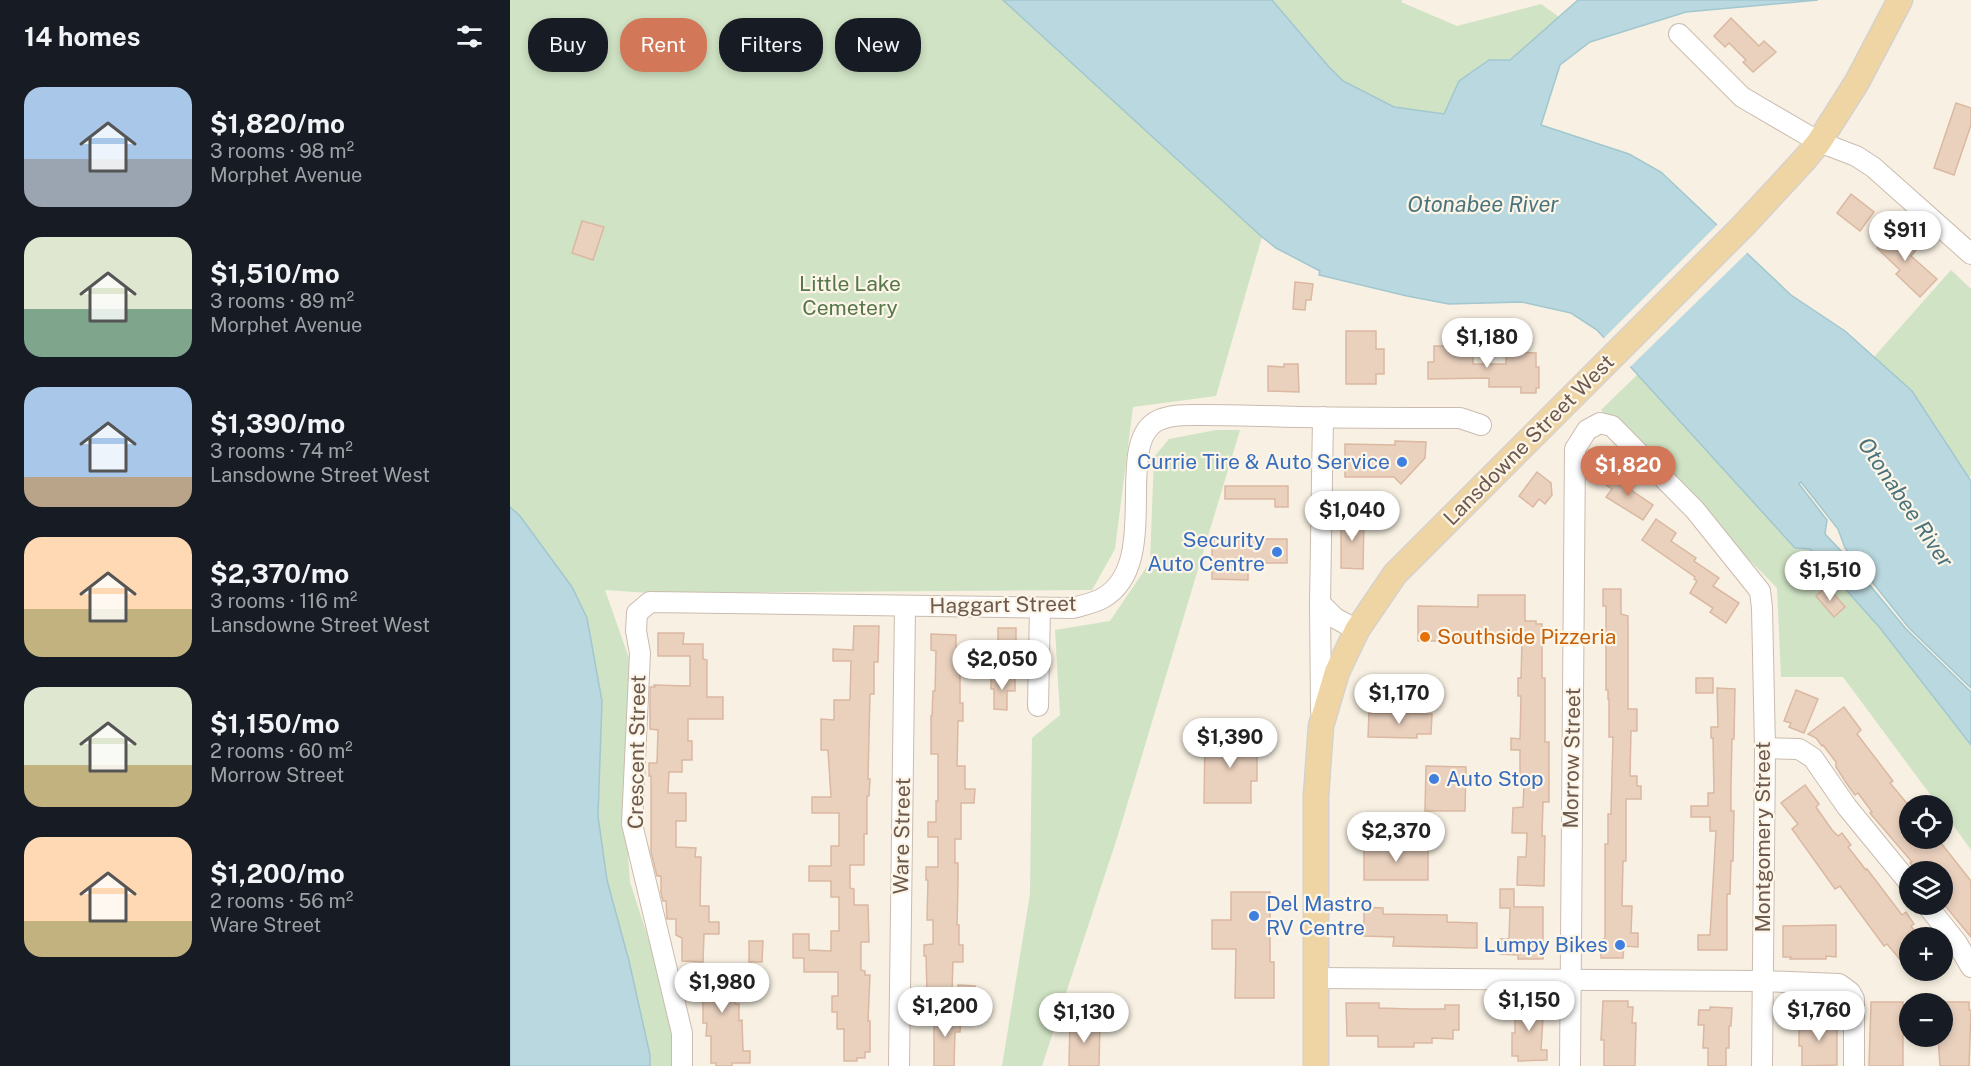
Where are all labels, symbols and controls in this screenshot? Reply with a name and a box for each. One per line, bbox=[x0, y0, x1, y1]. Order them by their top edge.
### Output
chip: Buy bbox=[528, 18, 608, 72]
chip: Rent bbox=[620, 18, 707, 72]
chip: Filters bbox=[719, 18, 823, 72]
chip: New bbox=[835, 18, 921, 72]
icon: filters bbox=[453, 20, 486, 53]
text: 14 homes bbox=[24, 21, 140, 52]
text: $1,820/mo bbox=[210, 108, 345, 139]
icon: home bbox=[72, 111, 144, 183]
text: 3 rooms · 98 m² bbox=[210, 139, 354, 163]
text: Morphet Avenue bbox=[210, 163, 362, 187]
water label: Otonabee River bbox=[1407, 191, 1559, 217]
pin: $911 bbox=[1869, 211, 1941, 262]
text: $911 bbox=[1883, 218, 1927, 242]
text: $1,510/mo bbox=[210, 258, 340, 289]
icon: home bbox=[72, 261, 144, 333]
park label: Little Lake Cemetery bbox=[799, 271, 901, 320]
text: 3 rooms · 89 m² bbox=[210, 289, 354, 313]
text: Morphet Avenue bbox=[210, 313, 362, 337]
pin: $1,180 bbox=[1438, 318, 1536, 369]
text: $1,180 bbox=[1456, 325, 1518, 349]
street label: Lansdowne Street West bbox=[1438, 349, 1619, 530]
text: $1,390/mo bbox=[210, 408, 345, 439]
icon: home bbox=[72, 411, 144, 483]
water label: Otonabee River bbox=[1853, 432, 1959, 573]
text: 3 rooms · 74 m² bbox=[210, 439, 353, 463]
pin: $1,820 bbox=[1579, 446, 1677, 497]
place label: Currie Tire & Auto Service bbox=[1137, 449, 1390, 474]
text: $1,820 bbox=[1595, 453, 1661, 477]
marker: Currie Tire & Auto Service bbox=[1395, 455, 1409, 469]
text: Lansdowne Street West bbox=[210, 463, 430, 487]
pin: $1,040 bbox=[1303, 491, 1401, 542]
text: $1,040 bbox=[1319, 498, 1385, 522]
place label: Security Auto Centre bbox=[1147, 527, 1265, 576]
marker: Security Auto Centre bbox=[1270, 545, 1284, 559]
pin: $1,510 bbox=[1781, 551, 1879, 602]
text: $2,370/mo bbox=[210, 558, 349, 589]
text: $1,510 bbox=[1799, 558, 1861, 582]
icon: home bbox=[72, 561, 144, 633]
text: 3 rooms · 116 m² bbox=[210, 589, 357, 613]
street label: Haggart Street bbox=[929, 591, 1077, 618]
text: Lansdowne Street West bbox=[210, 613, 430, 637]
place label: Southside Pizzeria bbox=[1437, 624, 1616, 649]
marker: Southside Pizzeria bbox=[1418, 630, 1432, 644]
pin: $2,050 bbox=[953, 640, 1051, 691]
text: $2,050 bbox=[966, 647, 1038, 671]
pin: $1,170 bbox=[1350, 674, 1448, 725]
street label: Crescent Street bbox=[623, 675, 650, 829]
text: $1,170 bbox=[1368, 681, 1430, 705]
street label: Morrow Street bbox=[1558, 687, 1585, 829]
text: $1,150/mo bbox=[210, 708, 340, 739]
icon: home bbox=[72, 711, 144, 783]
pin: $1,390 bbox=[1181, 718, 1279, 769]
text: $1,390 bbox=[1197, 725, 1263, 749]
text: 2 rooms · 60 m² bbox=[210, 739, 353, 763]
street label: Montgomery Street bbox=[1750, 741, 1775, 933]
text: Morrow Street bbox=[210, 763, 344, 787]
place label: Auto Stop bbox=[1446, 766, 1544, 791]
marker: Auto Stop bbox=[1427, 772, 1441, 786]
street label: Ware Street bbox=[888, 777, 915, 895]
map controls bbox=[1899, 795, 1953, 1047]
button: locate bbox=[1899, 795, 1953, 849]
pin: $2,370 bbox=[1347, 812, 1445, 863]
text: $2,370 bbox=[1361, 819, 1431, 843]
text: $1,200/mo bbox=[210, 858, 345, 889]
icon: home bbox=[72, 861, 144, 933]
button: layers bbox=[1899, 861, 1953, 915]
text: 2 rooms · 56 m² bbox=[210, 889, 353, 913]
place label: Del Mastro RV Centre bbox=[1266, 891, 1372, 940]
marker: Del Mastro RV Centre bbox=[1247, 909, 1261, 923]
text: Ware Street bbox=[210, 913, 321, 937]
button: + bbox=[1899, 927, 1953, 981]
place label: Lumpy Bikes bbox=[1484, 932, 1608, 957]
marker: Lumpy Bikes bbox=[1613, 938, 1627, 952]
pin: $1,980 bbox=[673, 963, 771, 1014]
text: $1,980 bbox=[688, 970, 756, 994]
pin: $1,150 bbox=[1480, 981, 1578, 1032]
pin: $1,200 bbox=[896, 987, 994, 1038]
text: $1,150 bbox=[1498, 988, 1560, 1012]
pin: $1,760 bbox=[1770, 991, 1868, 1042]
pin: $1,130 bbox=[1035, 993, 1133, 1044]
button: − bbox=[1899, 993, 1953, 1047]
text: $1,200 bbox=[912, 994, 978, 1018]
text: $1,760 bbox=[1787, 998, 1851, 1022]
text: $1,130 bbox=[1053, 1000, 1115, 1024]

